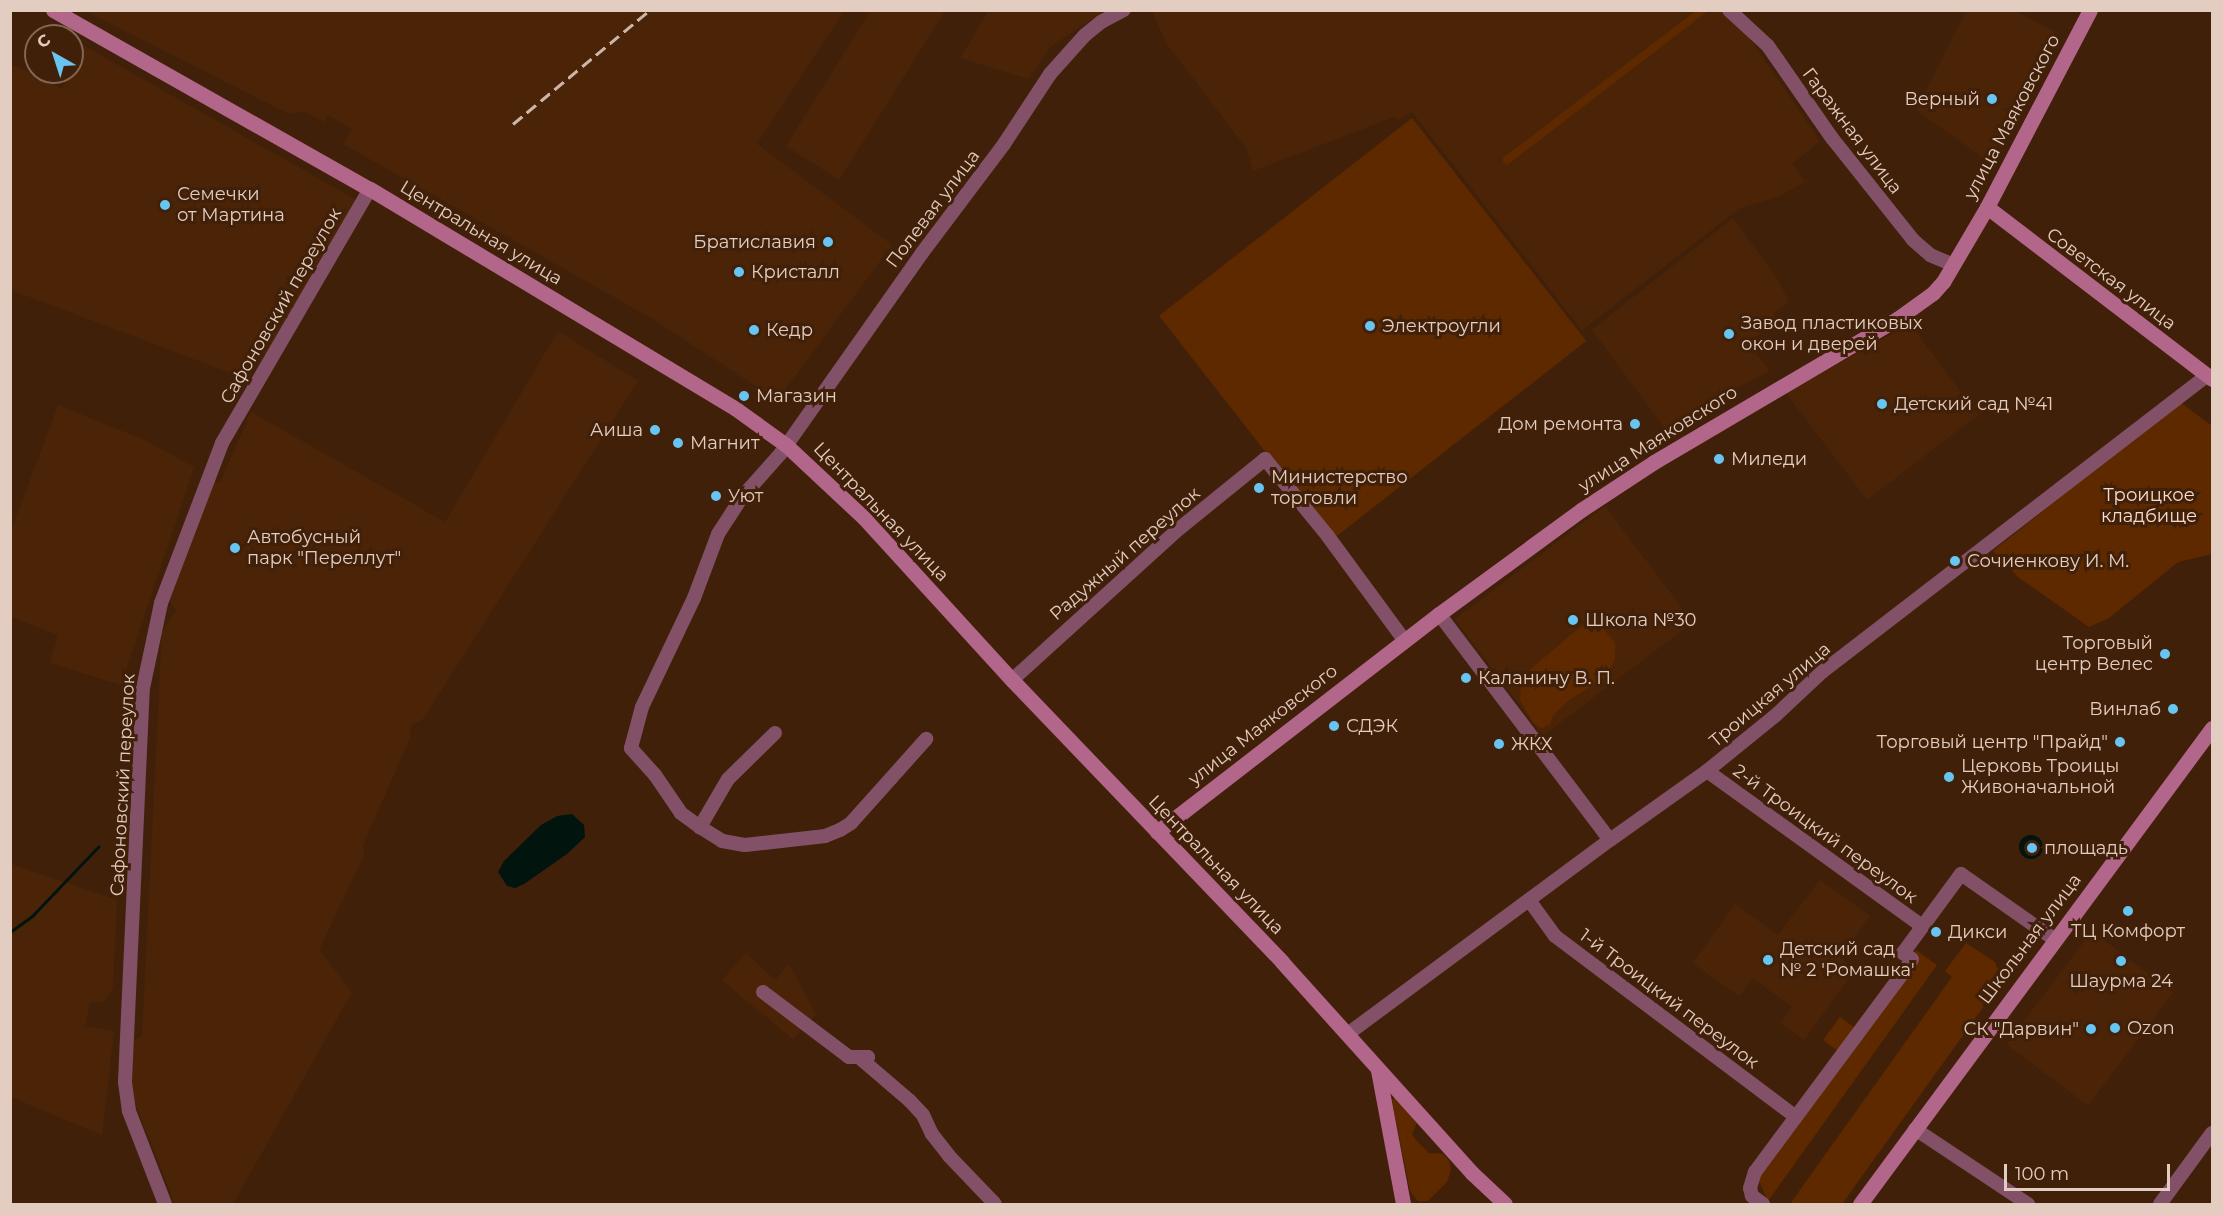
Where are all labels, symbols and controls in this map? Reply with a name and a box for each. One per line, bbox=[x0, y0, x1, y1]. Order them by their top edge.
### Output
north arrow bbox=[24, 24, 84, 84]
text: С bbox=[33, 30, 54, 52]
street label: улица Маяковского bbox=[1959, 31, 2065, 203]
street label: Гаражная улица bbox=[1798, 64, 1906, 198]
place label: Верный bbox=[1904, 88, 1980, 110]
marker: Верный bbox=[1985, 92, 1999, 106]
street label: Полевая улица bbox=[882, 146, 984, 272]
street label: Центральная улица bbox=[396, 176, 566, 290]
place label: Семечки от Мартина bbox=[177, 184, 285, 226]
marker: Семечки от Мартина bbox=[158, 198, 172, 212]
street label: Сафоновский переулок bbox=[216, 204, 346, 408]
street label: Советская улица bbox=[2042, 223, 2180, 335]
place label: Братиславия bbox=[693, 231, 816, 253]
marker: Братиславия bbox=[821, 235, 835, 249]
place label: Кристалл bbox=[751, 261, 840, 283]
marker: Кристалл bbox=[732, 265, 746, 279]
place label: Завод пластиковых окон и дверей bbox=[1741, 313, 1922, 356]
place label: Электроугли bbox=[1382, 315, 1501, 337]
place label: Кедр bbox=[766, 319, 813, 341]
marker: Электроугли bbox=[1363, 319, 1377, 333]
marker: Кедр bbox=[747, 323, 761, 337]
marker: Завод пластиковых окон и дверей bbox=[1722, 327, 1736, 341]
street label: улица Маяковского bbox=[1574, 381, 1742, 497]
place label: Магазин bbox=[756, 385, 837, 407]
marker: Магазин bbox=[737, 389, 751, 403]
place label: Детский сад №41 bbox=[1894, 393, 2053, 415]
marker: Детский сад №41 bbox=[1875, 397, 1889, 411]
place label: Дом ремонта bbox=[1498, 413, 1623, 435]
marker: Дом ремонта bbox=[1628, 417, 1642, 431]
place label: Аиша bbox=[590, 419, 643, 441]
marker: Аиша bbox=[648, 423, 662, 437]
place label: Магнит bbox=[690, 432, 759, 454]
marker: Магнит bbox=[671, 436, 685, 450]
street label: Центральная улица bbox=[809, 438, 953, 586]
place label: Миледи bbox=[1731, 448, 1807, 470]
marker: Миледи bbox=[1712, 452, 1726, 466]
place label: Министерство торговли bbox=[1271, 467, 1408, 510]
marker: Министерство торговли bbox=[1252, 481, 1266, 495]
street label: Радужный переулок bbox=[1045, 483, 1205, 625]
place label: Уют bbox=[728, 485, 763, 507]
park label: Троицкое кладбище bbox=[2101, 485, 2197, 528]
marker: Уют bbox=[709, 489, 723, 503]
place label: Автобусный парк "Переллут" bbox=[247, 527, 401, 570]
marker: Автобусный парк "Переллут" bbox=[228, 541, 242, 555]
place label: Сочиенкову И. М. bbox=[1967, 550, 2129, 572]
marker: Сочиенкову И. М. bbox=[1948, 554, 1962, 568]
place label: Школа №30 bbox=[1585, 609, 1697, 631]
marker: Школа №30 bbox=[1566, 613, 1580, 627]
place label: Торговый центр Велес bbox=[2035, 633, 2153, 676]
street label: Троицкая улица bbox=[1705, 638, 1835, 752]
marker: Торговый центр Велес bbox=[2158, 647, 2172, 661]
street label: улица Маяковского bbox=[1184, 660, 1342, 790]
place label: Каланину В. П. bbox=[1478, 667, 1615, 689]
marker: Каланину В. П. bbox=[1459, 671, 1473, 685]
street label: Сафоновский переулок bbox=[106, 673, 140, 897]
place label: Винлаб bbox=[2089, 698, 2161, 720]
marker: Винлаб bbox=[2166, 702, 2180, 716]
place label: СДЭК bbox=[1346, 715, 1398, 737]
marker: СДЭК bbox=[1327, 719, 1341, 733]
place label: Торговый центр "Прайд" bbox=[1877, 731, 2108, 753]
place label: ЖКХ bbox=[1511, 733, 1553, 755]
marker: Торговый центр "Прайд" bbox=[2113, 735, 2127, 749]
marker: ЖКХ bbox=[1492, 737, 1506, 751]
place label: Церковь Троицы Живоначальной bbox=[1961, 756, 2119, 798]
street label: 2-й Троицкий переулок bbox=[1729, 760, 1921, 908]
marker: Церковь Троицы Живоначальной bbox=[1942, 770, 1956, 784]
street label: Центральная улица bbox=[1144, 791, 1288, 939]
place label: площадь bbox=[2044, 837, 2128, 859]
marker: площадь bbox=[2025, 841, 2039, 855]
street label: Школьная улица bbox=[1974, 870, 2086, 1008]
marker: ТЦ Комфорт bbox=[2121, 904, 2135, 918]
place label: ТЦ Комфорт bbox=[2071, 920, 2185, 942]
place label: Дикси bbox=[1948, 921, 2007, 943]
street label: 1-й Троицкий переулок bbox=[1575, 925, 1763, 1073]
marker: Дикси bbox=[1929, 925, 1943, 939]
place label: Детский сад № 2 'Ромашка' bbox=[1780, 939, 1915, 982]
marker: Детский сад № 2 'Ромашка' bbox=[1761, 953, 1775, 967]
marker: Шаурма 24 bbox=[2114, 954, 2128, 968]
place label: Шаурма 24 bbox=[2069, 970, 2173, 992]
place label: Ozon bbox=[2127, 1017, 2175, 1039]
place label: СК "Дарвин" bbox=[1963, 1018, 2079, 1040]
marker: Ozon bbox=[2108, 1021, 2122, 1035]
marker: СК "Дарвин" bbox=[2084, 1022, 2098, 1036]
scale bar bbox=[2007, 1152, 2174, 1190]
text: 100 m bbox=[2015, 1163, 2069, 1185]

